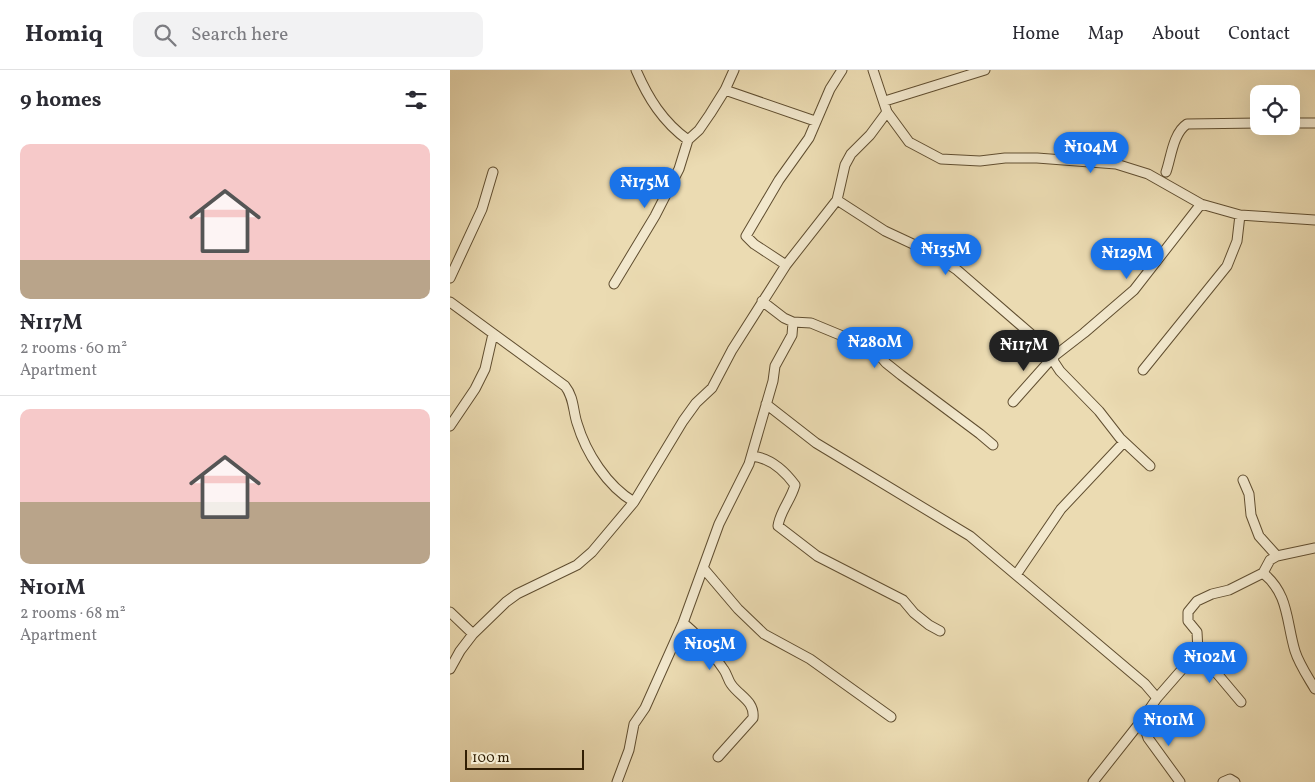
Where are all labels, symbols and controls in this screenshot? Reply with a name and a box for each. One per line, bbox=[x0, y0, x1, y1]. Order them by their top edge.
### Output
search box bbox=[133, 12, 483, 57]
text: Homiq bbox=[25, 18, 103, 52]
icon: search bbox=[151, 21, 179, 49]
text: Search here bbox=[191, 22, 288, 48]
text: Home bbox=[1012, 22, 1060, 47]
text: Map bbox=[1088, 22, 1124, 47]
text: About bbox=[1152, 22, 1200, 47]
text: Contact bbox=[1228, 22, 1290, 47]
map controls bbox=[1250, 85, 1300, 135]
button: locate bbox=[1250, 85, 1300, 135]
text: 9 homes bbox=[20, 86, 101, 115]
icon: filters bbox=[402, 86, 430, 114]
pin: ₦104M bbox=[1056, 132, 1126, 174]
text: ₦104M bbox=[1065, 137, 1117, 159]
pin: ₦175M bbox=[610, 166, 680, 209]
text: ₦175M bbox=[621, 172, 669, 194]
icon: home bbox=[180, 176, 270, 266]
pin: ₦135M bbox=[911, 234, 981, 276]
pin: ₦129M bbox=[1092, 238, 1162, 280]
text: ₦135M bbox=[921, 239, 971, 261]
text: ₦129M bbox=[1102, 243, 1152, 265]
text: ₦117M bbox=[20, 309, 82, 338]
pin: ₦280M bbox=[840, 326, 910, 369]
pin: ₦117M bbox=[989, 330, 1059, 372]
text: ₦280M bbox=[848, 332, 902, 354]
text: ₦117M bbox=[1000, 335, 1048, 357]
text: 2 rooms · 60 m² bbox=[20, 338, 127, 360]
text: Apartment bbox=[20, 360, 97, 382]
icon: home bbox=[180, 442, 270, 532]
text: ₦101M bbox=[20, 574, 85, 603]
text: 2 rooms · 68 m² bbox=[20, 603, 126, 625]
text: Apartment bbox=[20, 625, 97, 647]
pin: ₦105M bbox=[675, 628, 745, 671]
text: ₦105M bbox=[685, 634, 735, 656]
pin: ₦102M bbox=[1175, 642, 1245, 684]
text: ₦102M bbox=[1184, 647, 1236, 669]
pin: ₦101M bbox=[1134, 704, 1204, 747]
text: ₦101M bbox=[1144, 710, 1194, 732]
scale bar bbox=[465, 747, 584, 770]
text: 100 m bbox=[472, 749, 510, 768]

